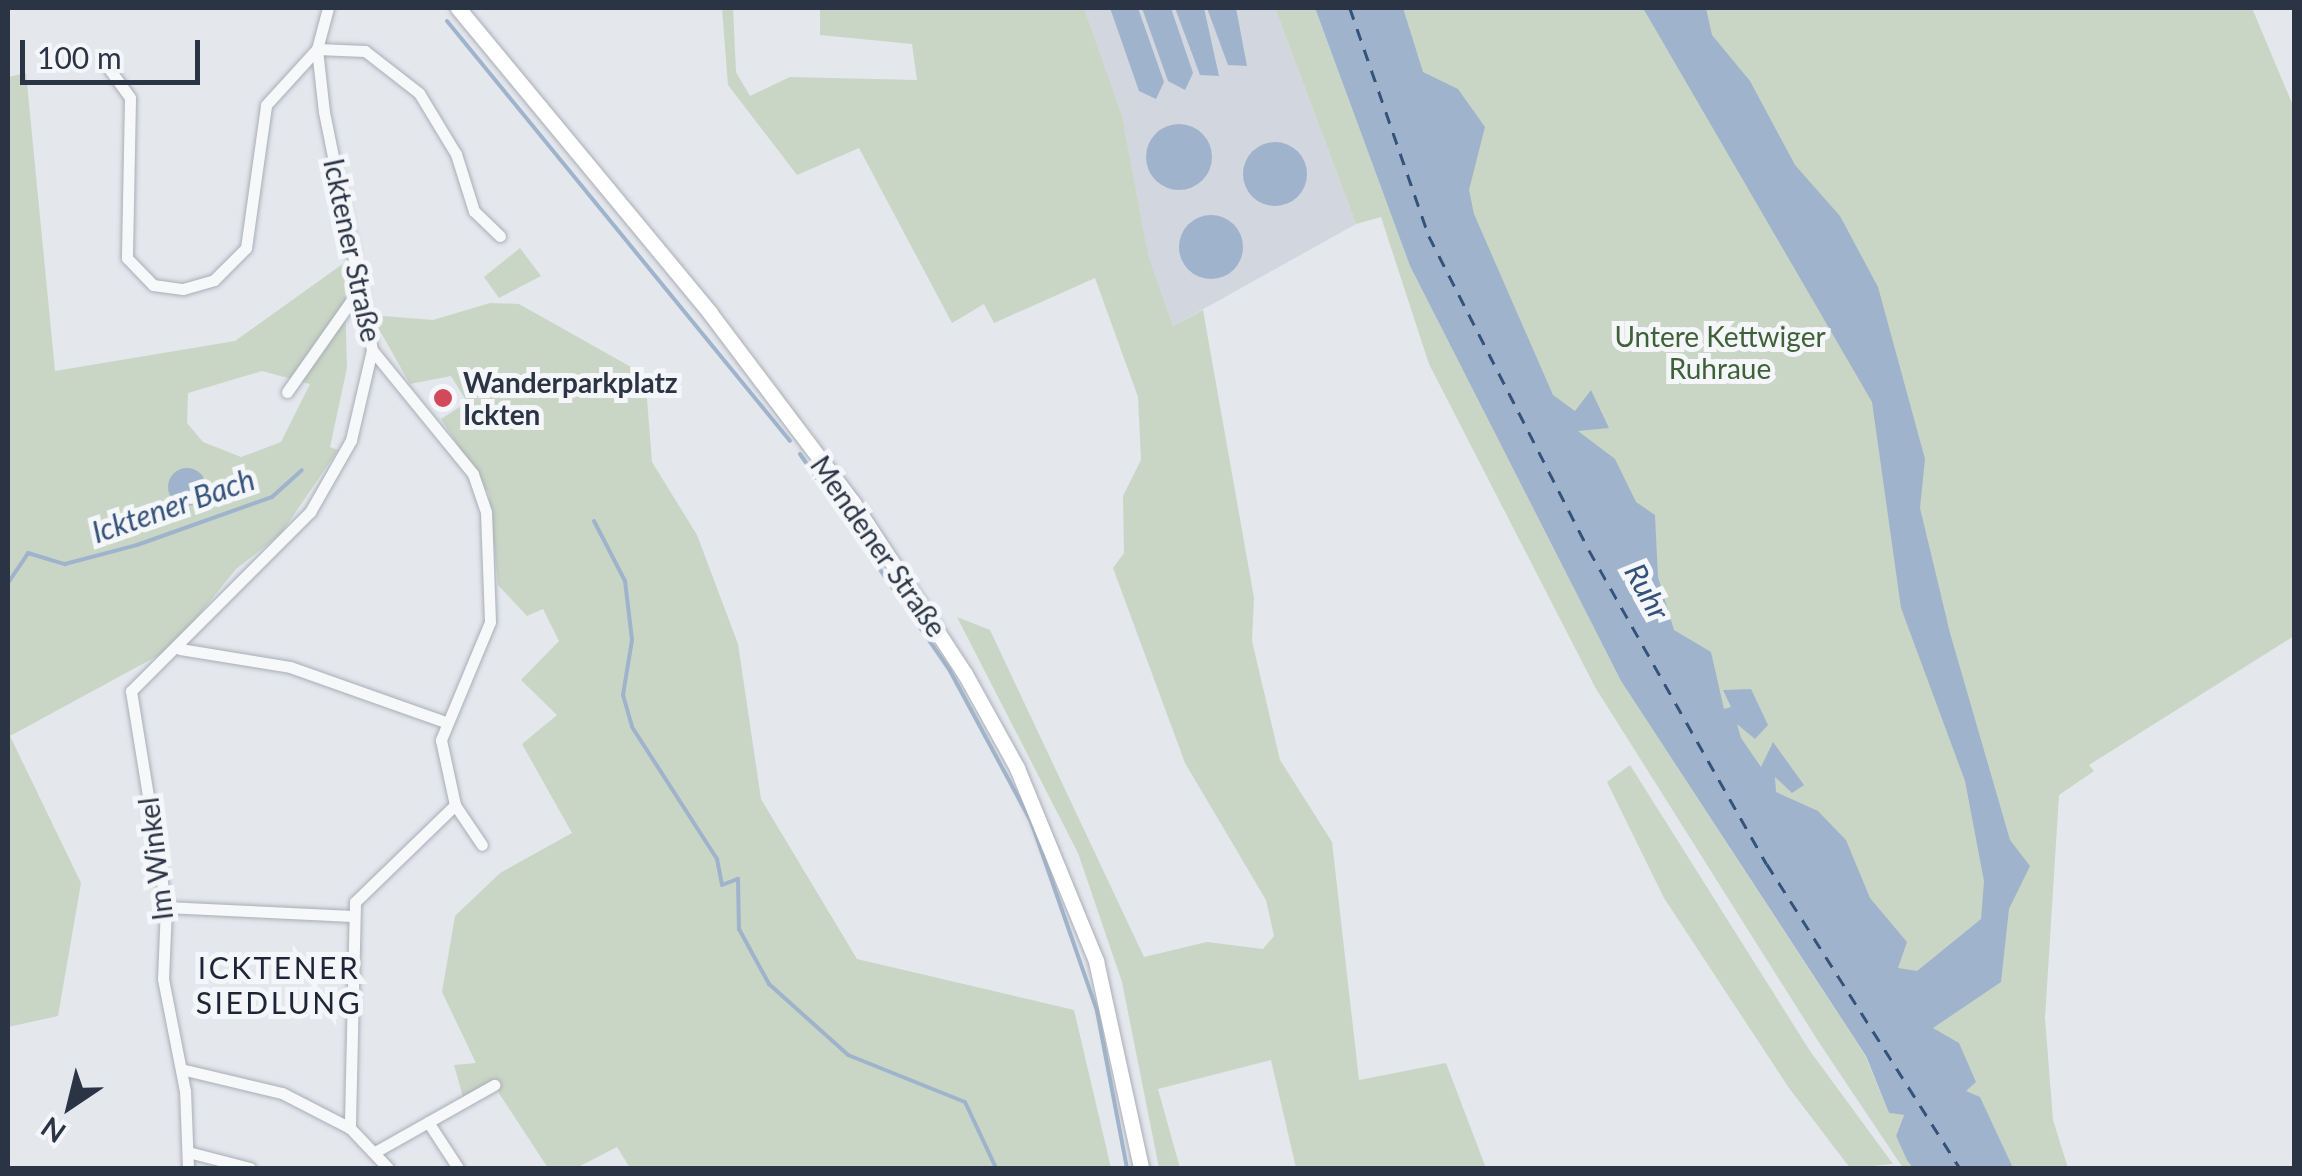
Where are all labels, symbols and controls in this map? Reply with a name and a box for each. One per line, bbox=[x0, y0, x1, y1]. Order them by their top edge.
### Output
scale bar bbox=[25, 20, 205, 82]
text: 100 m bbox=[37, 39, 122, 75]
street label: Icktener Straße bbox=[317, 155, 389, 345]
park label: Untere Kettwiger Ruhraue bbox=[1614, 319, 1826, 385]
place label: Wanderparkplatz Ickten bbox=[463, 365, 678, 431]
marker: Wanderparkplatz Ickten bbox=[432, 387, 454, 409]
street label: Mendener Straße bbox=[804, 449, 954, 643]
water label: Icktener Bach bbox=[87, 460, 259, 550]
water label: Ruhr bbox=[1618, 556, 1678, 626]
street label: Im Winkel bbox=[131, 795, 179, 923]
district label: ICKTENER SIEDLUNG bbox=[196, 949, 362, 1020]
north arrow bbox=[20, 1056, 120, 1156]
text: N bbox=[34, 1110, 71, 1151]

